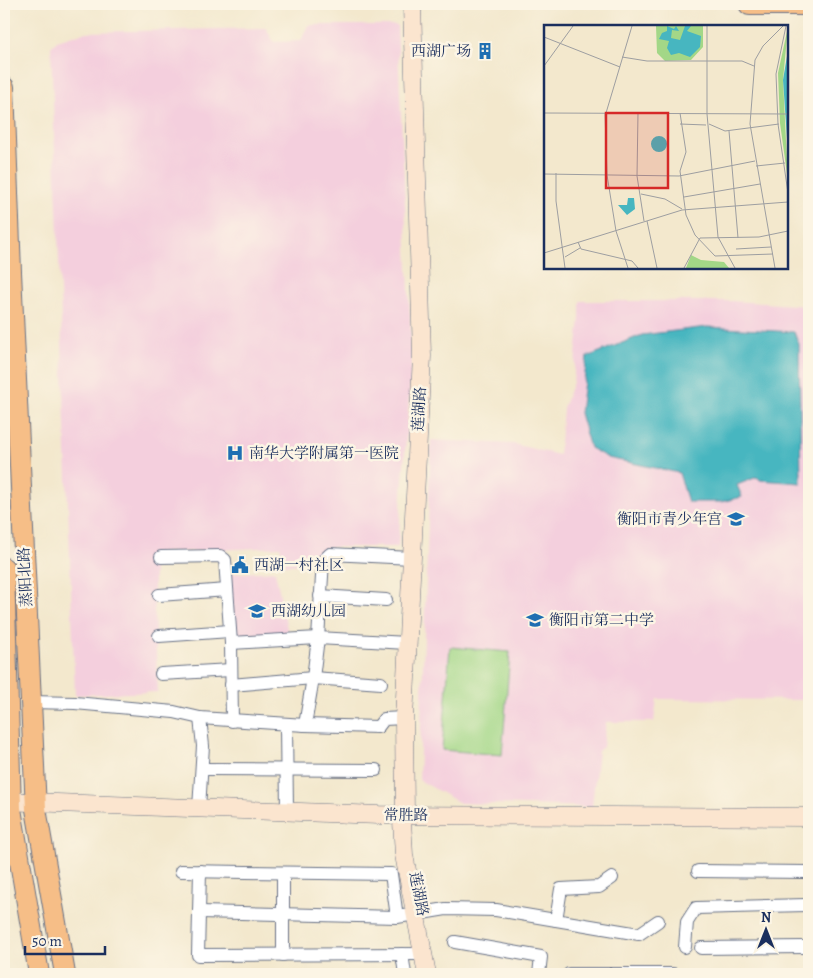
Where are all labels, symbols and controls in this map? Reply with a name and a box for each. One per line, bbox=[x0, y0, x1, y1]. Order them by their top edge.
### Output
inset map bbox=[544, 25, 788, 269]
place label: 西湖广场 bbox=[411, 41, 471, 61]
building icon: 西湖广场 bbox=[475, 41, 495, 61]
street label: 莲湖路 bbox=[408, 386, 430, 432]
hospital icon: 南华大学附属第一医院 bbox=[225, 443, 245, 463]
place label: 南华大学附属第一医院 bbox=[249, 443, 399, 463]
place label: 衡阳市青少年宫 bbox=[617, 509, 722, 529]
school or university icon: 衡阳市青少年宫 bbox=[726, 509, 746, 529]
street label: 蒸阳北路 bbox=[13, 547, 37, 607]
public building icon: 西湖一村社区 bbox=[230, 555, 250, 575]
place label: 西湖一村社区 bbox=[254, 555, 344, 575]
school or university icon: 西湖幼儿园 bbox=[247, 601, 267, 621]
place label: 西湖幼儿园 bbox=[271, 601, 346, 621]
school or university icon: 衡阳市第二中学 bbox=[525, 610, 545, 630]
place label: 衡阳市第二中学 bbox=[549, 610, 654, 630]
street label: 常胜路 bbox=[383, 805, 429, 825]
street label: 莲湖路 bbox=[405, 870, 433, 918]
north arrow bbox=[740, 906, 790, 956]
text: N bbox=[761, 908, 771, 927]
scale bar bbox=[25, 923, 105, 955]
text: 50 m bbox=[32, 931, 62, 951]

